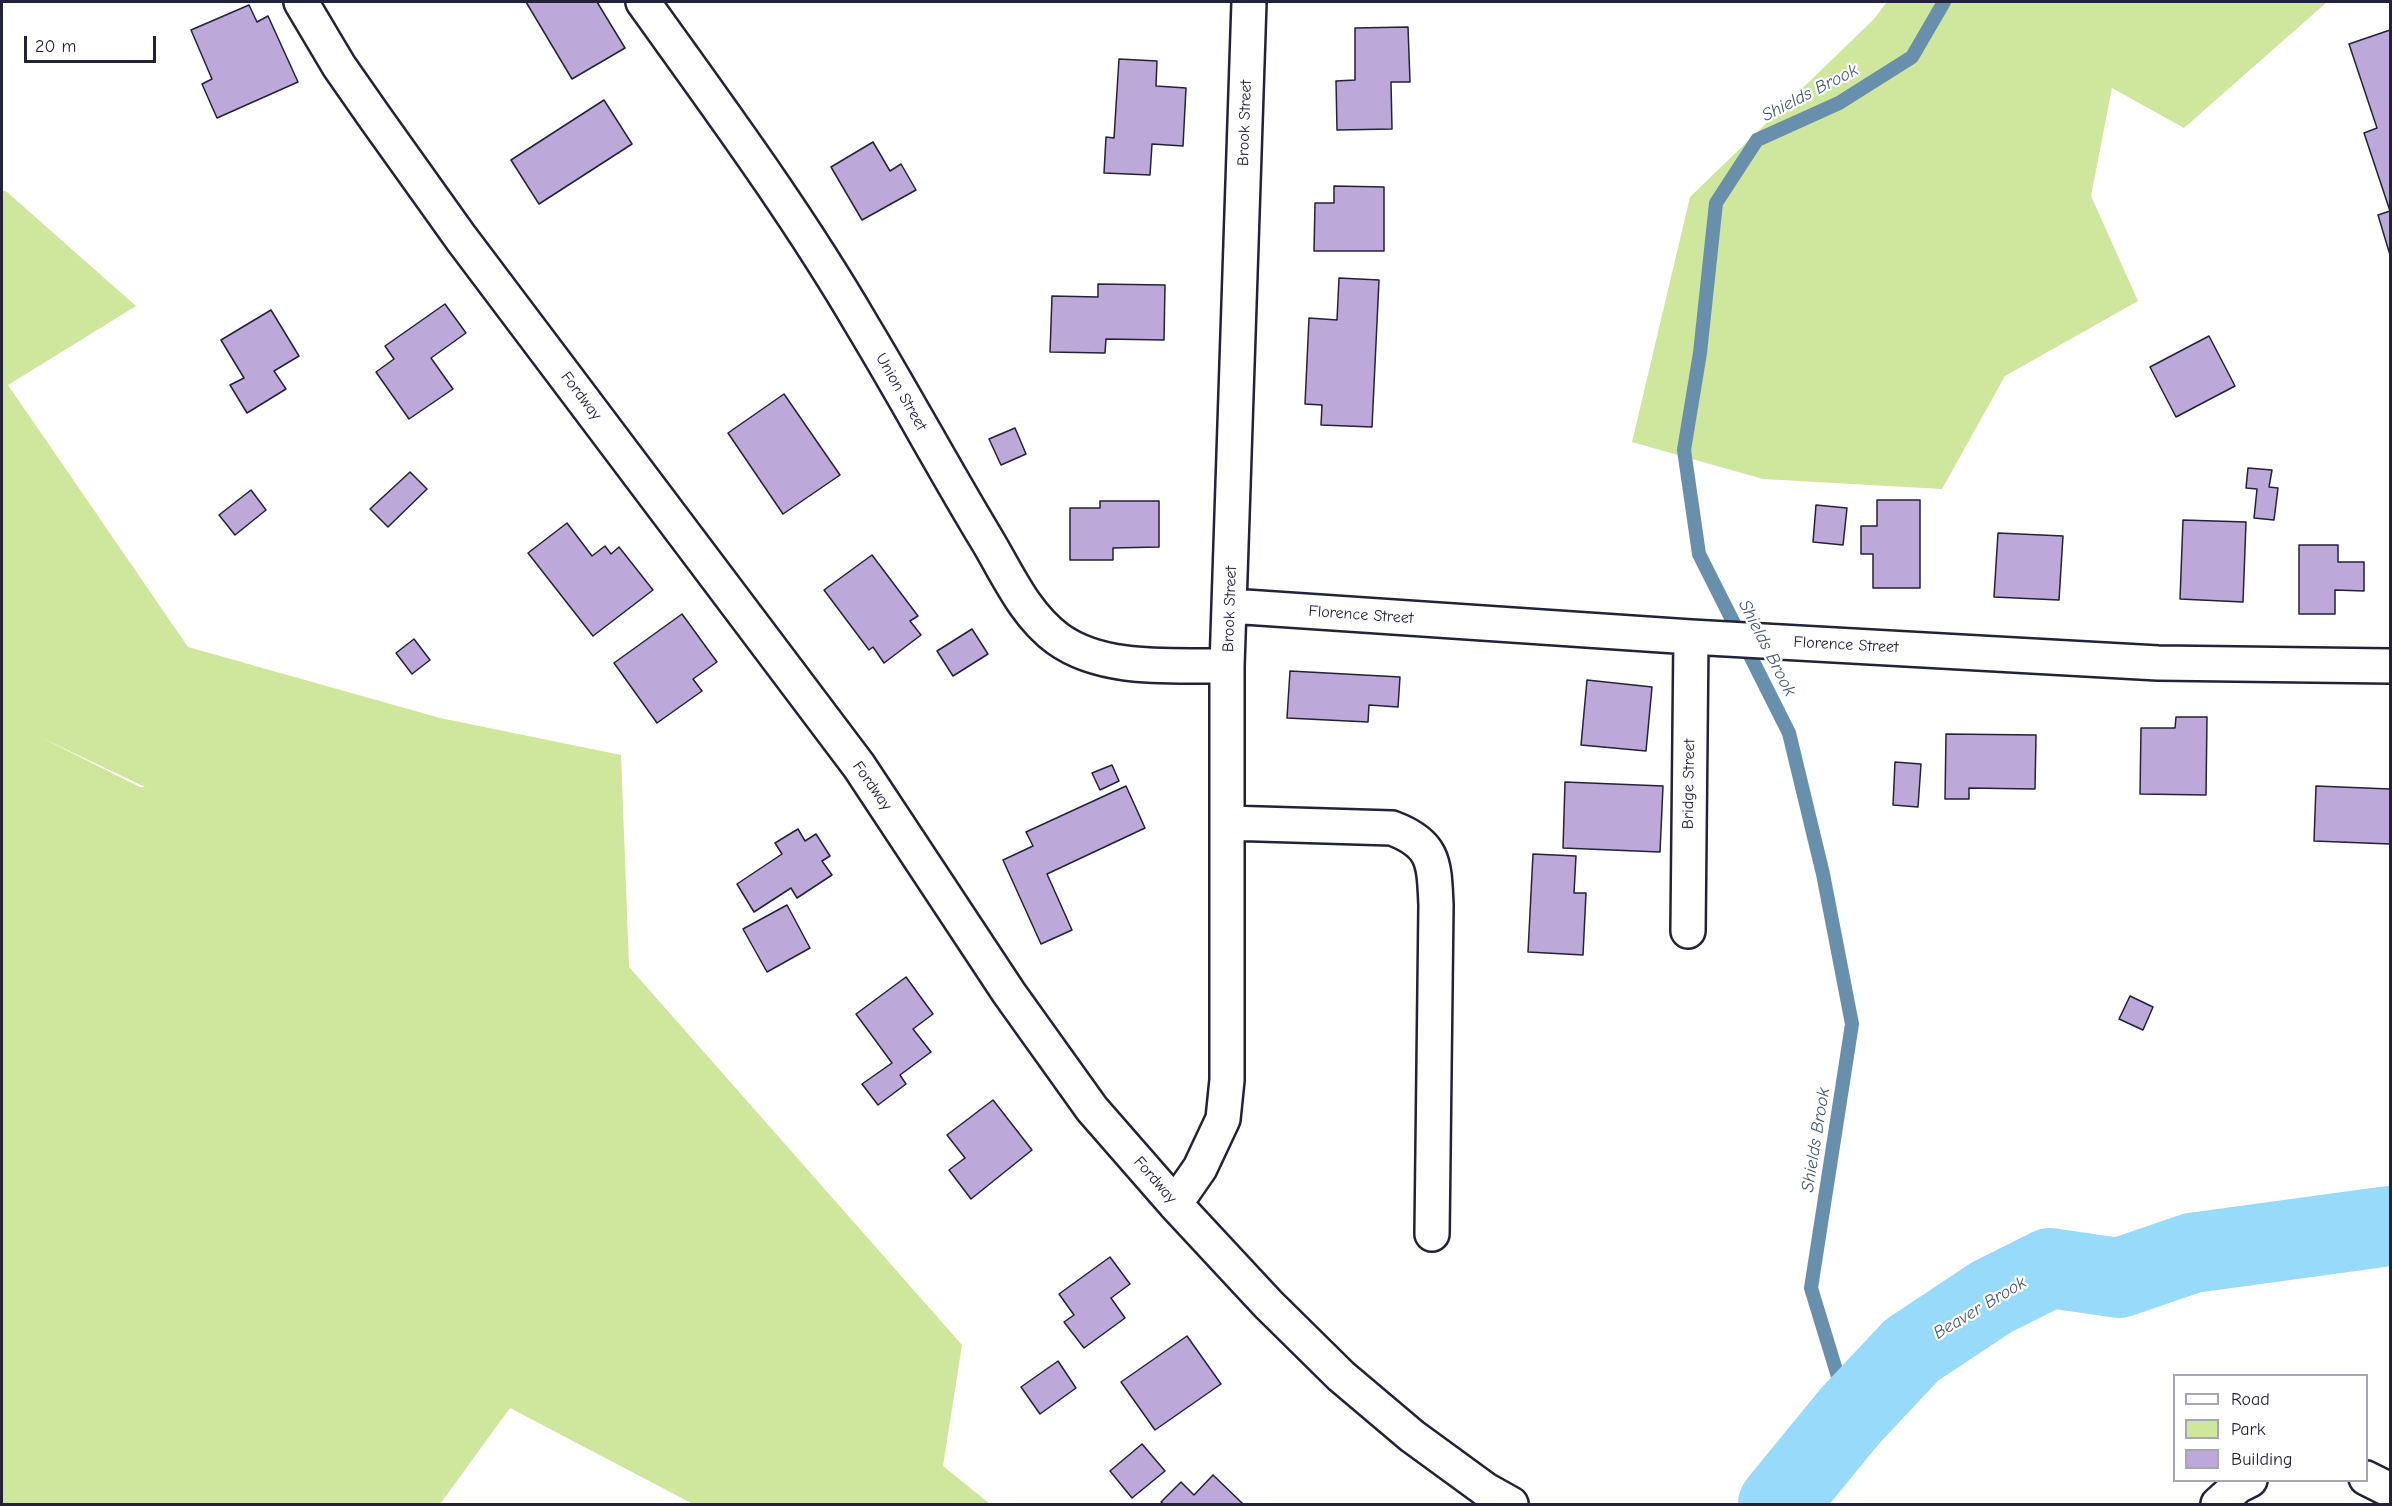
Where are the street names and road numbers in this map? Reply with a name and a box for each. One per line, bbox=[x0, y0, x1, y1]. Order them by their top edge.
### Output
street label: Brook Street bbox=[1234, 80, 1256, 166]
street label: Union Street bbox=[871, 350, 931, 434]
street label: Fordway bbox=[557, 368, 605, 424]
street label: Brook Street bbox=[1219, 566, 1241, 652]
street label: Florence Street bbox=[1308, 602, 1414, 628]
street label: Florence Street bbox=[1793, 633, 1899, 657]
street label: Bridge Street bbox=[1679, 739, 1699, 829]
street label: Fordway bbox=[848, 758, 896, 814]
street label: Fordway bbox=[1129, 1153, 1181, 1207]

